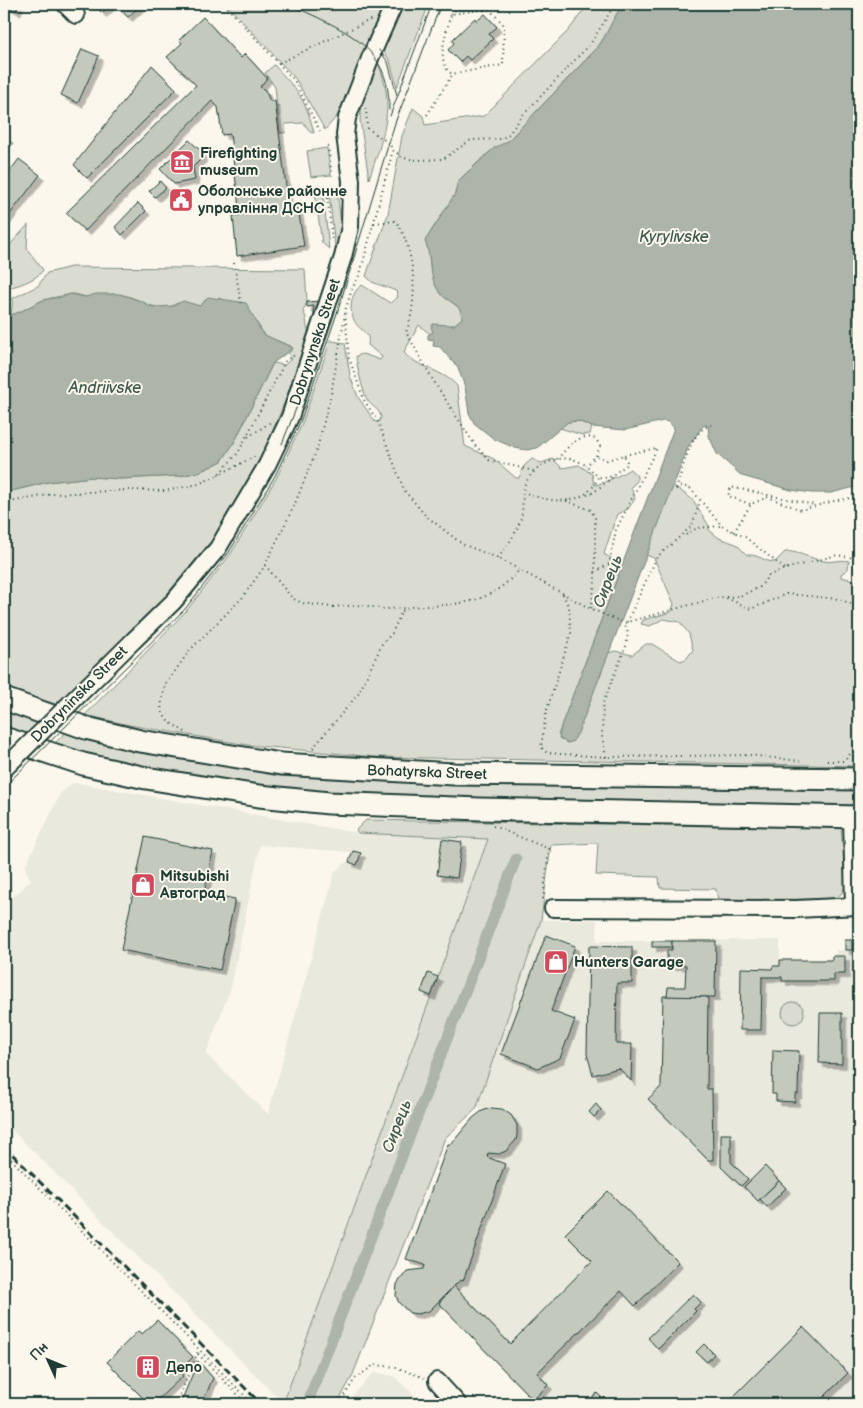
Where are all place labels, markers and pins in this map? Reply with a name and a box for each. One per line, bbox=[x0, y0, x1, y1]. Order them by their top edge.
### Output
place label: Firefighting museum bbox=[200, 144, 277, 180]
museum icon: Firefighting museum bbox=[169, 149, 195, 175]
place label: Оболонське районне управління ДСНС bbox=[198, 182, 347, 218]
public building icon: Оболонське районне управління ДСНС bbox=[168, 187, 194, 213]
place label: Mitsubishi Автоград bbox=[159, 867, 229, 903]
shop icon: Mitsubishi Автоград bbox=[130, 872, 156, 898]
shop icon: Hunters Garage bbox=[543, 949, 569, 975]
place label: Hunters Garage bbox=[574, 953, 684, 972]
building icon: Депо bbox=[135, 1354, 161, 1380]
place label: Депо bbox=[166, 1358, 202, 1377]

